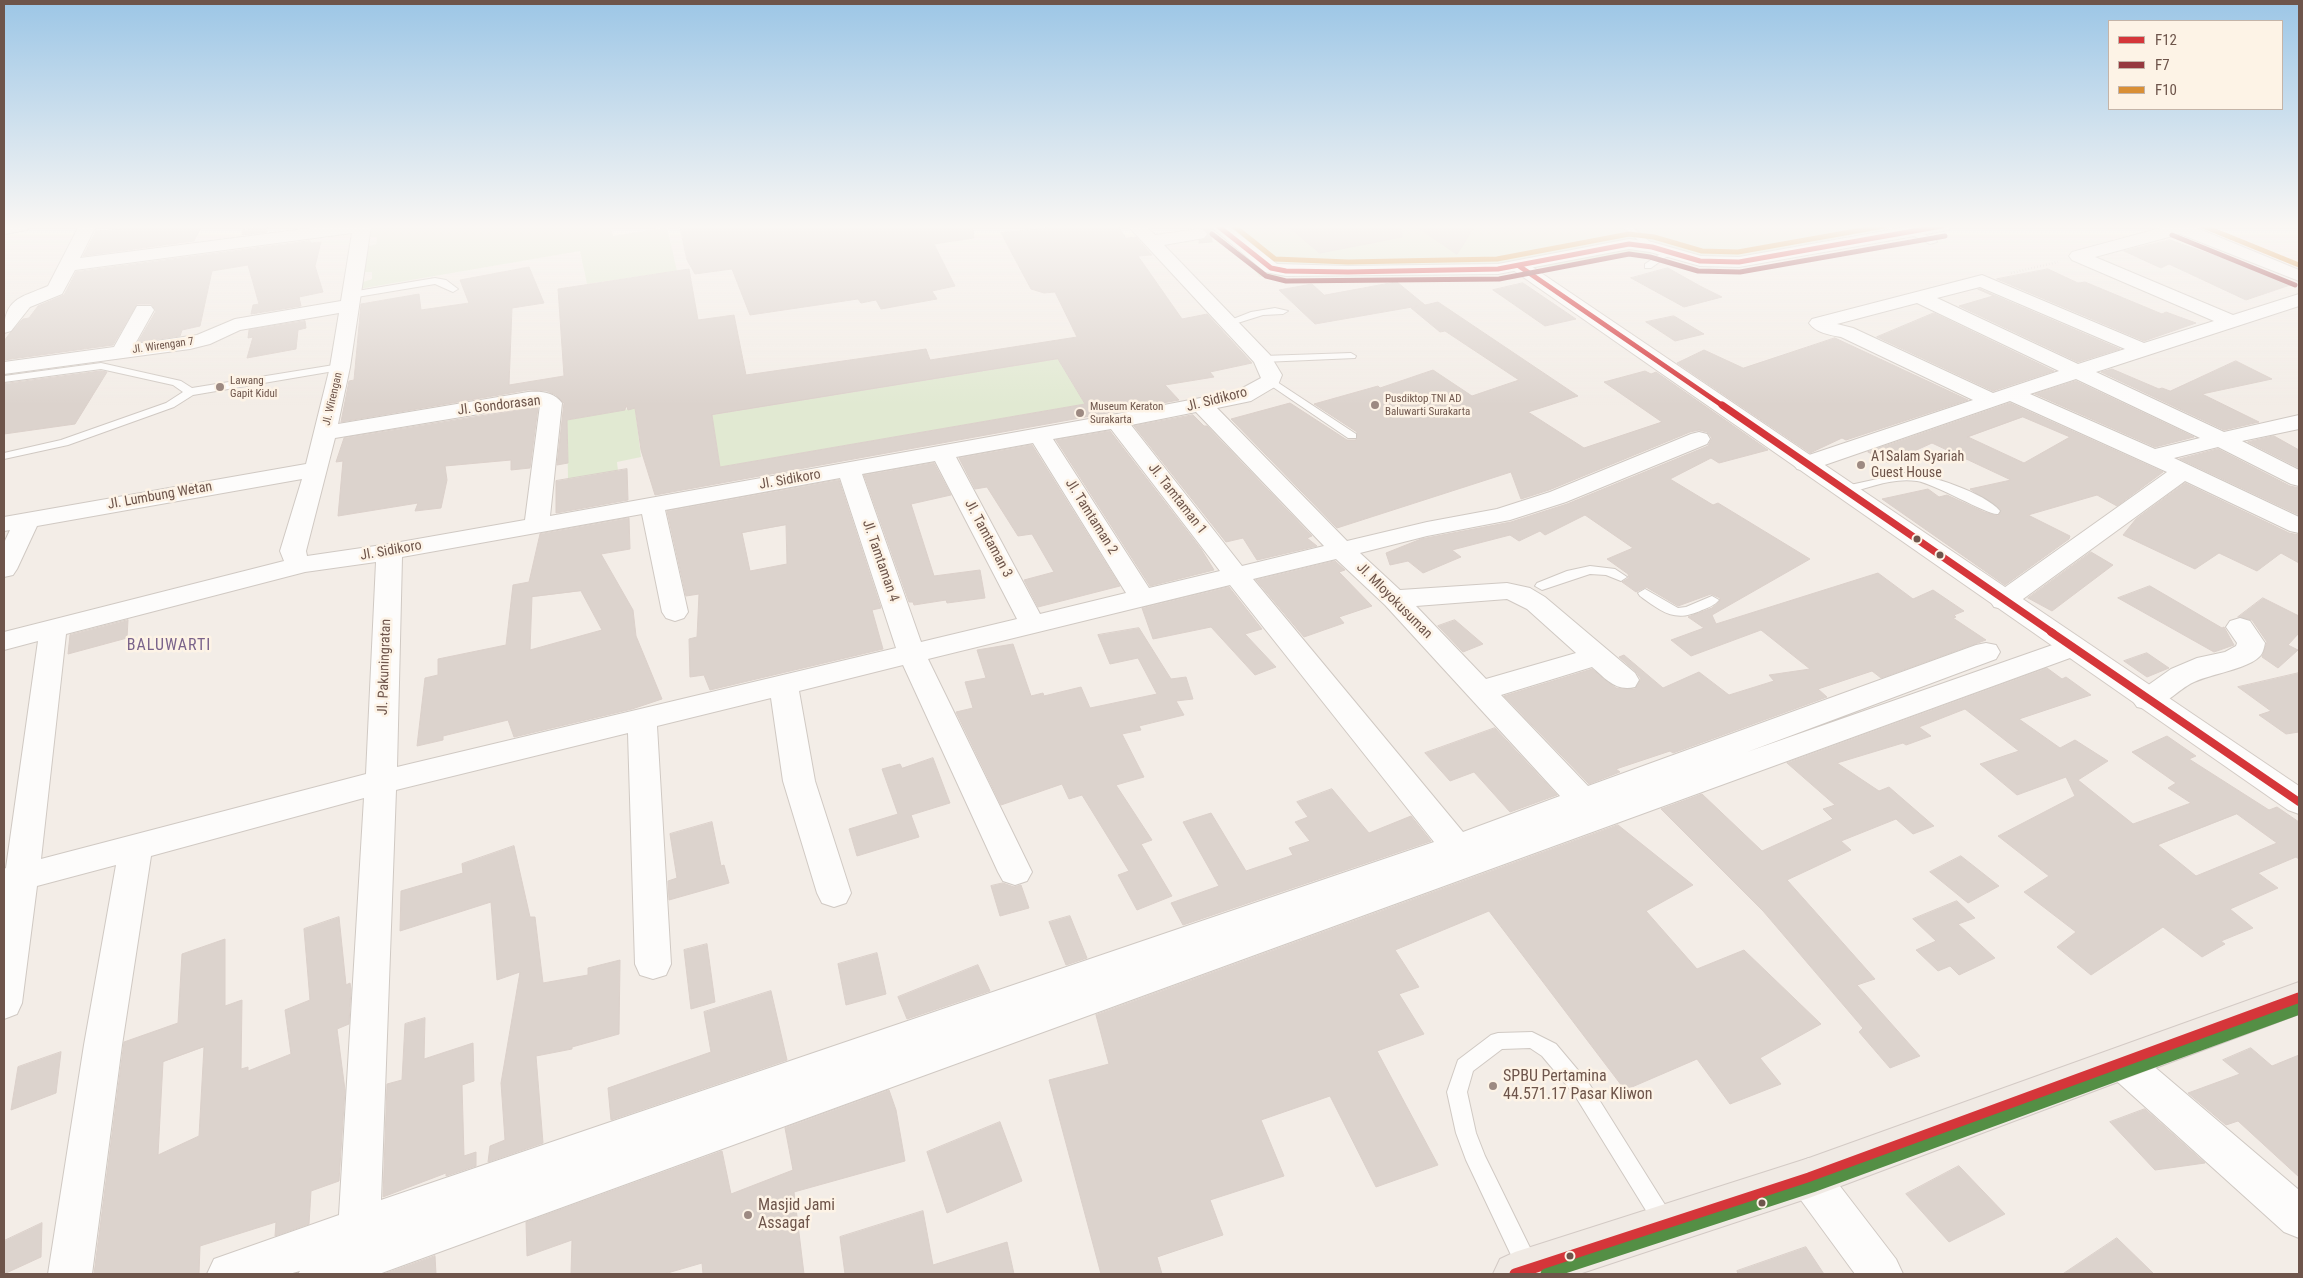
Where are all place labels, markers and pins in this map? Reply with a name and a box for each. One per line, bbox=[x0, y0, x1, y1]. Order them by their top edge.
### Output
place label: Lawang Gapit Kidul bbox=[230, 374, 277, 400]
marker: Lawang Gapit Kidul bbox=[214, 381, 226, 393]
place label: Pusdiktop TNI AD Baluwarti Surakarta bbox=[1385, 392, 1470, 418]
marker: Pusdiktop TNI AD Baluwarti Surakarta bbox=[1369, 399, 1381, 411]
place label: Museum Keraton Surakarta bbox=[1090, 400, 1163, 426]
marker: Museum Keraton Surakarta bbox=[1074, 407, 1086, 419]
place label: A1Salam Syariah Guest House bbox=[1871, 449, 1964, 482]
marker: A1Salam Syariah Guest House bbox=[1855, 459, 1867, 471]
unlabelled marker bbox=[1912, 534, 1922, 544]
unlabelled marker bbox=[1935, 550, 1945, 560]
place label: SPBU Pertamina 44.571.17 Pasar Kliwon bbox=[1503, 1067, 1653, 1105]
marker: SPBU Pertamina 44.571.17 Pasar Kliwon bbox=[1487, 1080, 1499, 1092]
place label: Masjid Jami Assagaf bbox=[758, 1196, 835, 1234]
unlabelled marker bbox=[1757, 1198, 1767, 1208]
marker: Masjid Jami Assagaf bbox=[742, 1209, 754, 1221]
unlabelled marker bbox=[1565, 1251, 1575, 1261]

